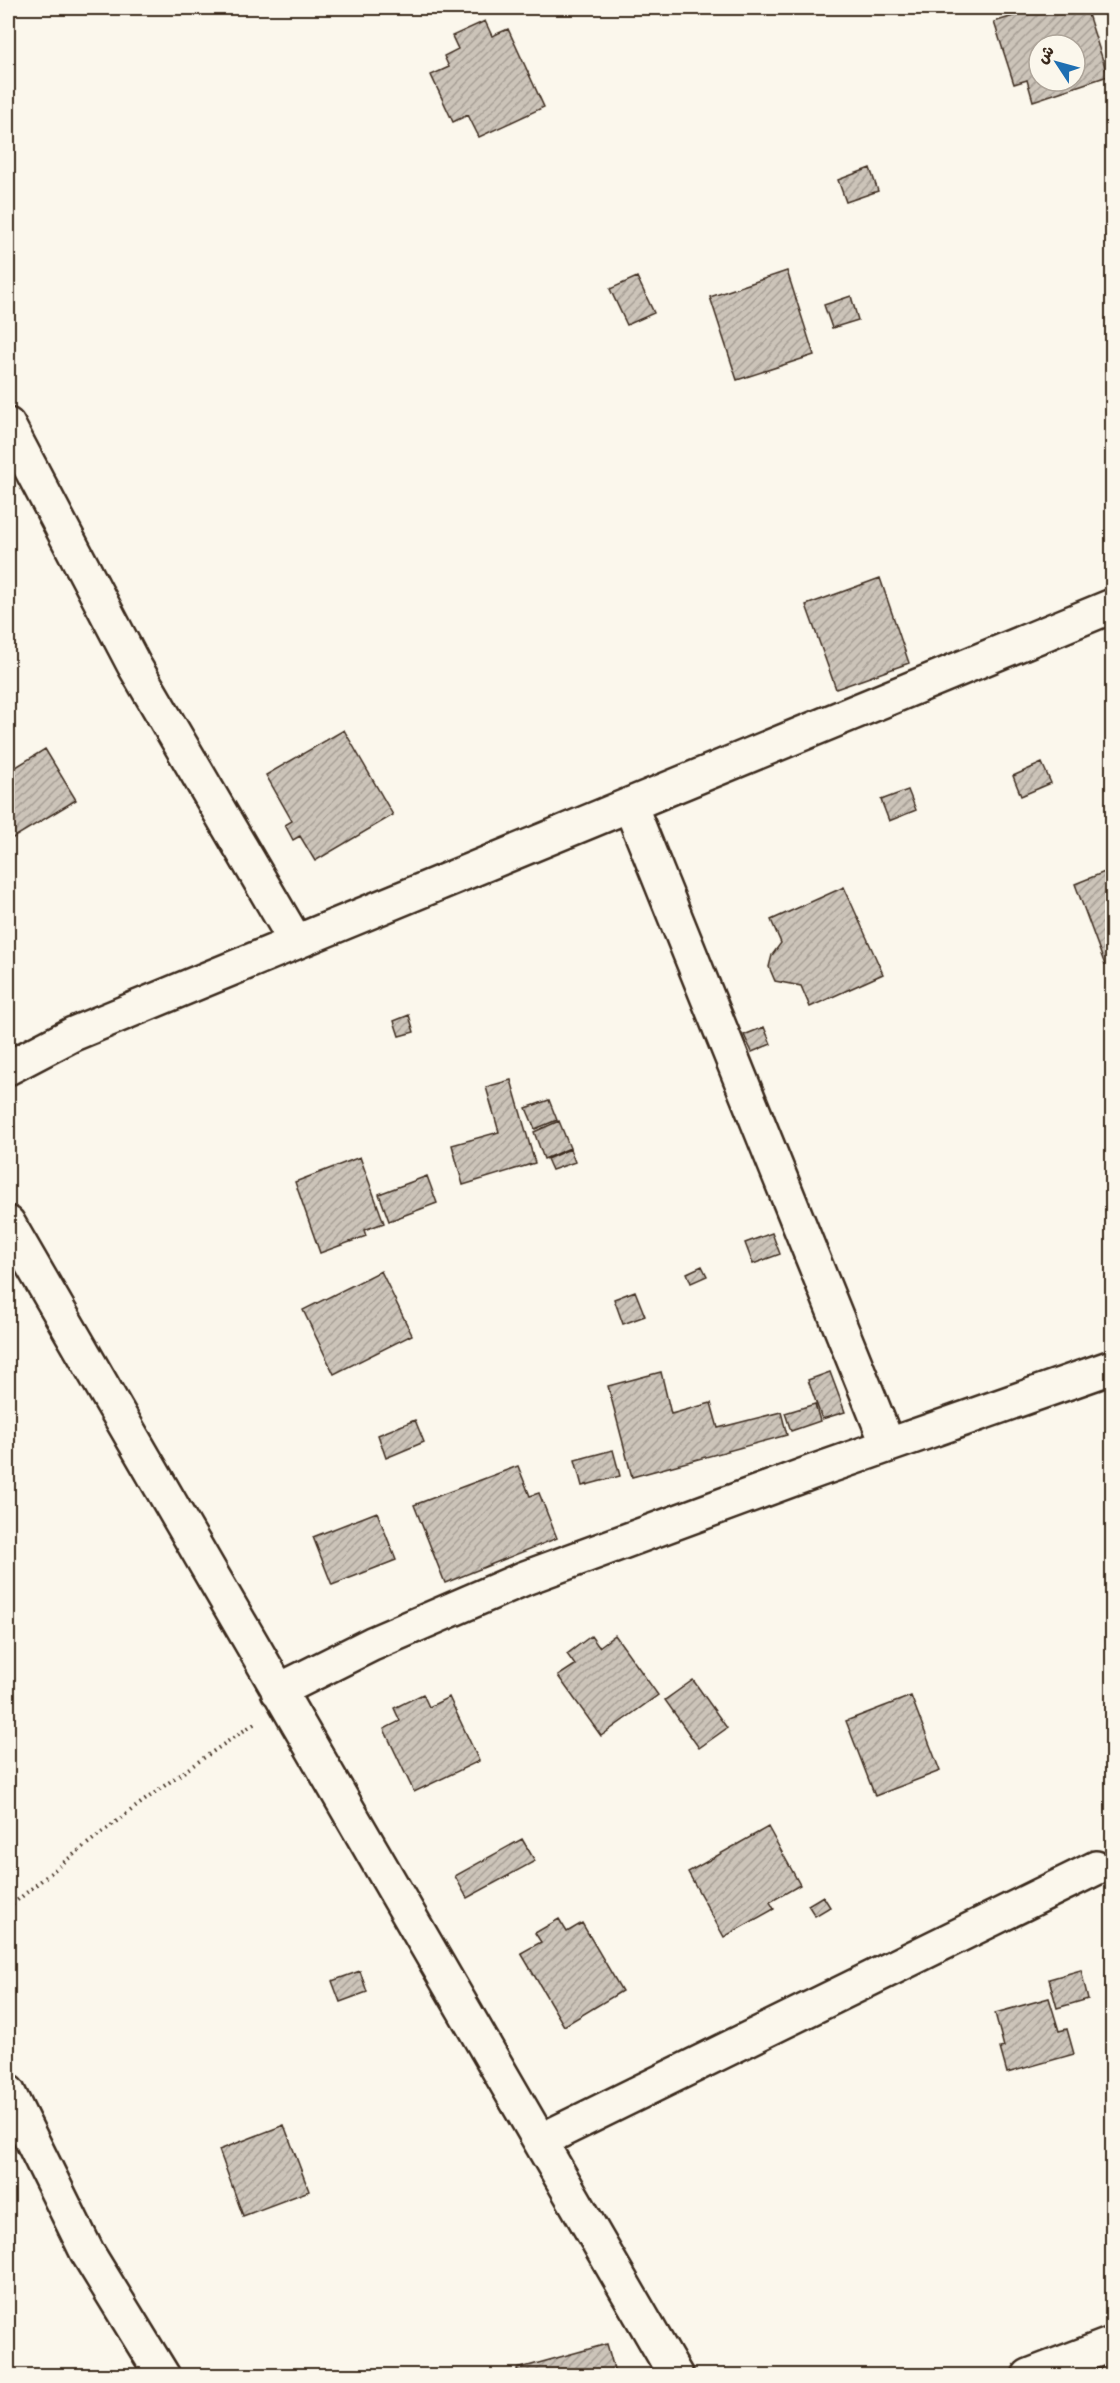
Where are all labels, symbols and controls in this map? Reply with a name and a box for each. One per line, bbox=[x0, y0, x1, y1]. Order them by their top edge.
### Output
north arrow bbox=[1027, 33, 1087, 93]
text: ش bbox=[1028, 39, 1062, 70]

